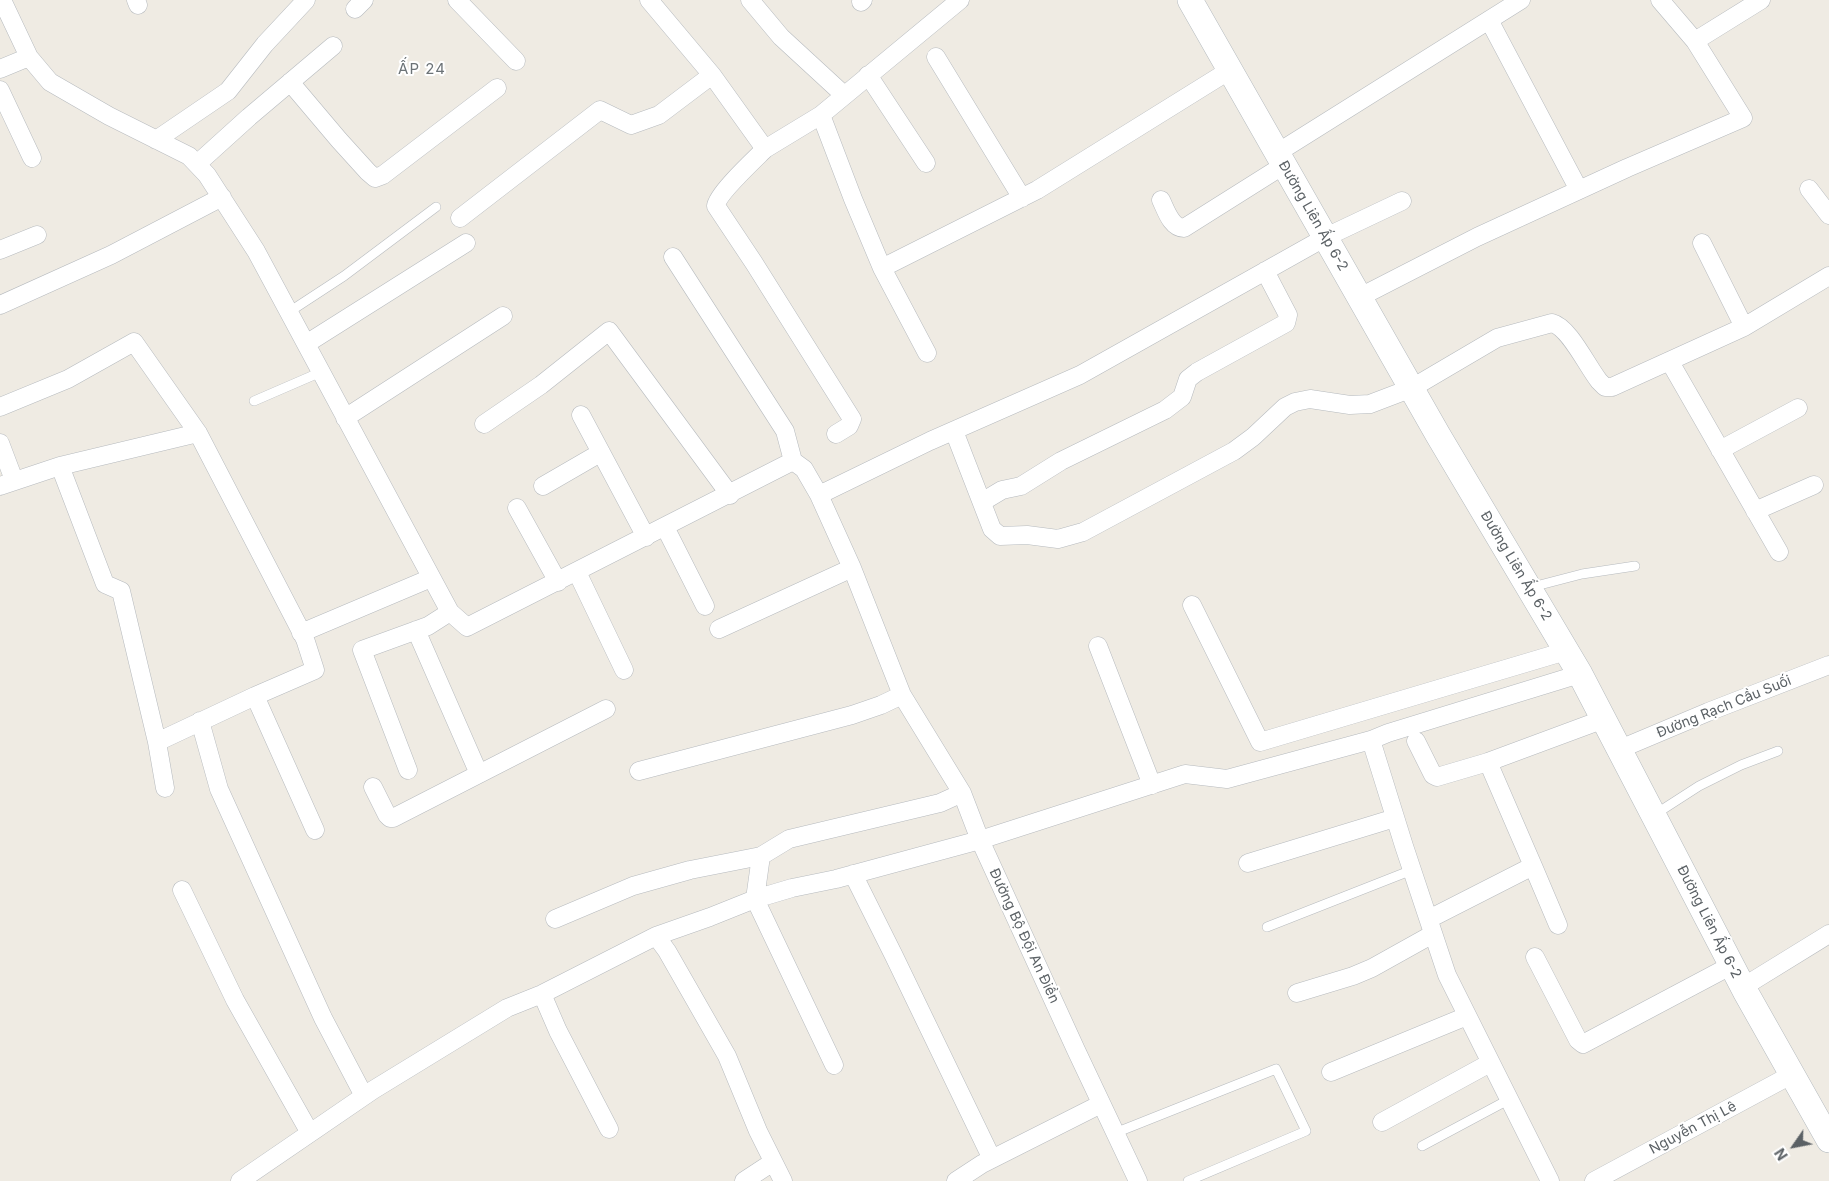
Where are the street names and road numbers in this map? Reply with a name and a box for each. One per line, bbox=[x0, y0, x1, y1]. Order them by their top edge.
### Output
street label: Đường Liên Ấp 6-2 bbox=[1275, 158, 1351, 274]
street label: Đường Liên Ấp 6-2 bbox=[1477, 508, 1555, 624]
street label: Đường Rạch Cầu Suối bbox=[1654, 672, 1794, 742]
street label: Đường Liên Ấp 6-2 bbox=[1673, 863, 1745, 981]
street label: Đường Bộ Đội An Điền bbox=[985, 866, 1063, 1006]
street label: Nguyễn Thị Lê bbox=[1647, 1098, 1739, 1158]

